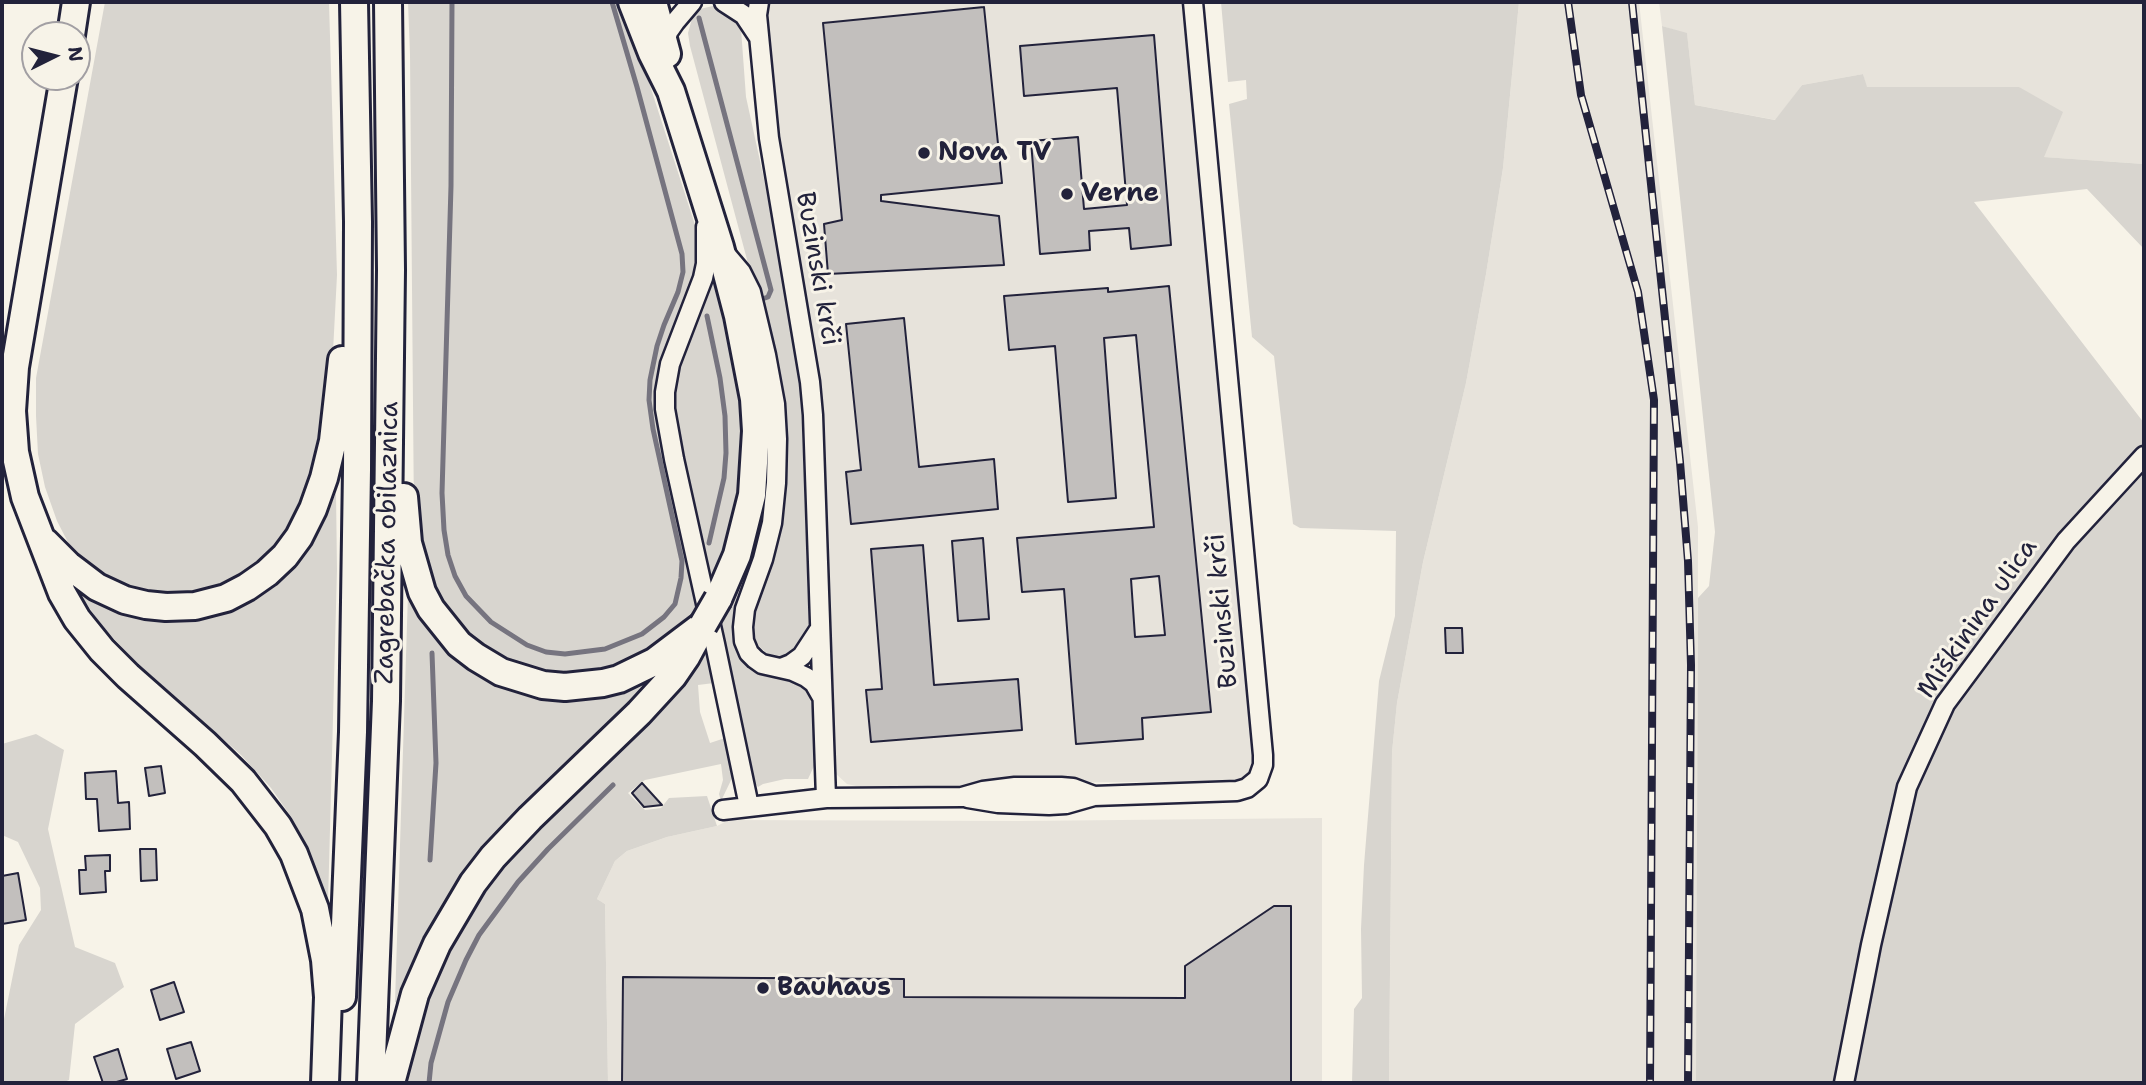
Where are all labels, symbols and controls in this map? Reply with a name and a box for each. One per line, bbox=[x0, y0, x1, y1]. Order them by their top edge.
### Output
north arrow bbox=[21, 21, 91, 91]
text: N bbox=[62, 45, 89, 63]
place label: Nova TV bbox=[938, 137, 1051, 169]
marker: Nova TV bbox=[916, 145, 932, 161]
place label: Verne bbox=[1081, 178, 1159, 210]
marker: Verne bbox=[1059, 186, 1075, 202]
street label: Buzinski krči bbox=[788, 190, 846, 348]
street label: Zagrebačka obilaznica bbox=[370, 401, 406, 685]
street label: Buzinski krči bbox=[1201, 532, 1245, 690]
street label: Miškinina ulica bbox=[1911, 533, 2045, 705]
place label: Bauhaus bbox=[777, 972, 891, 1004]
marker: Bauhaus bbox=[755, 980, 771, 996]

